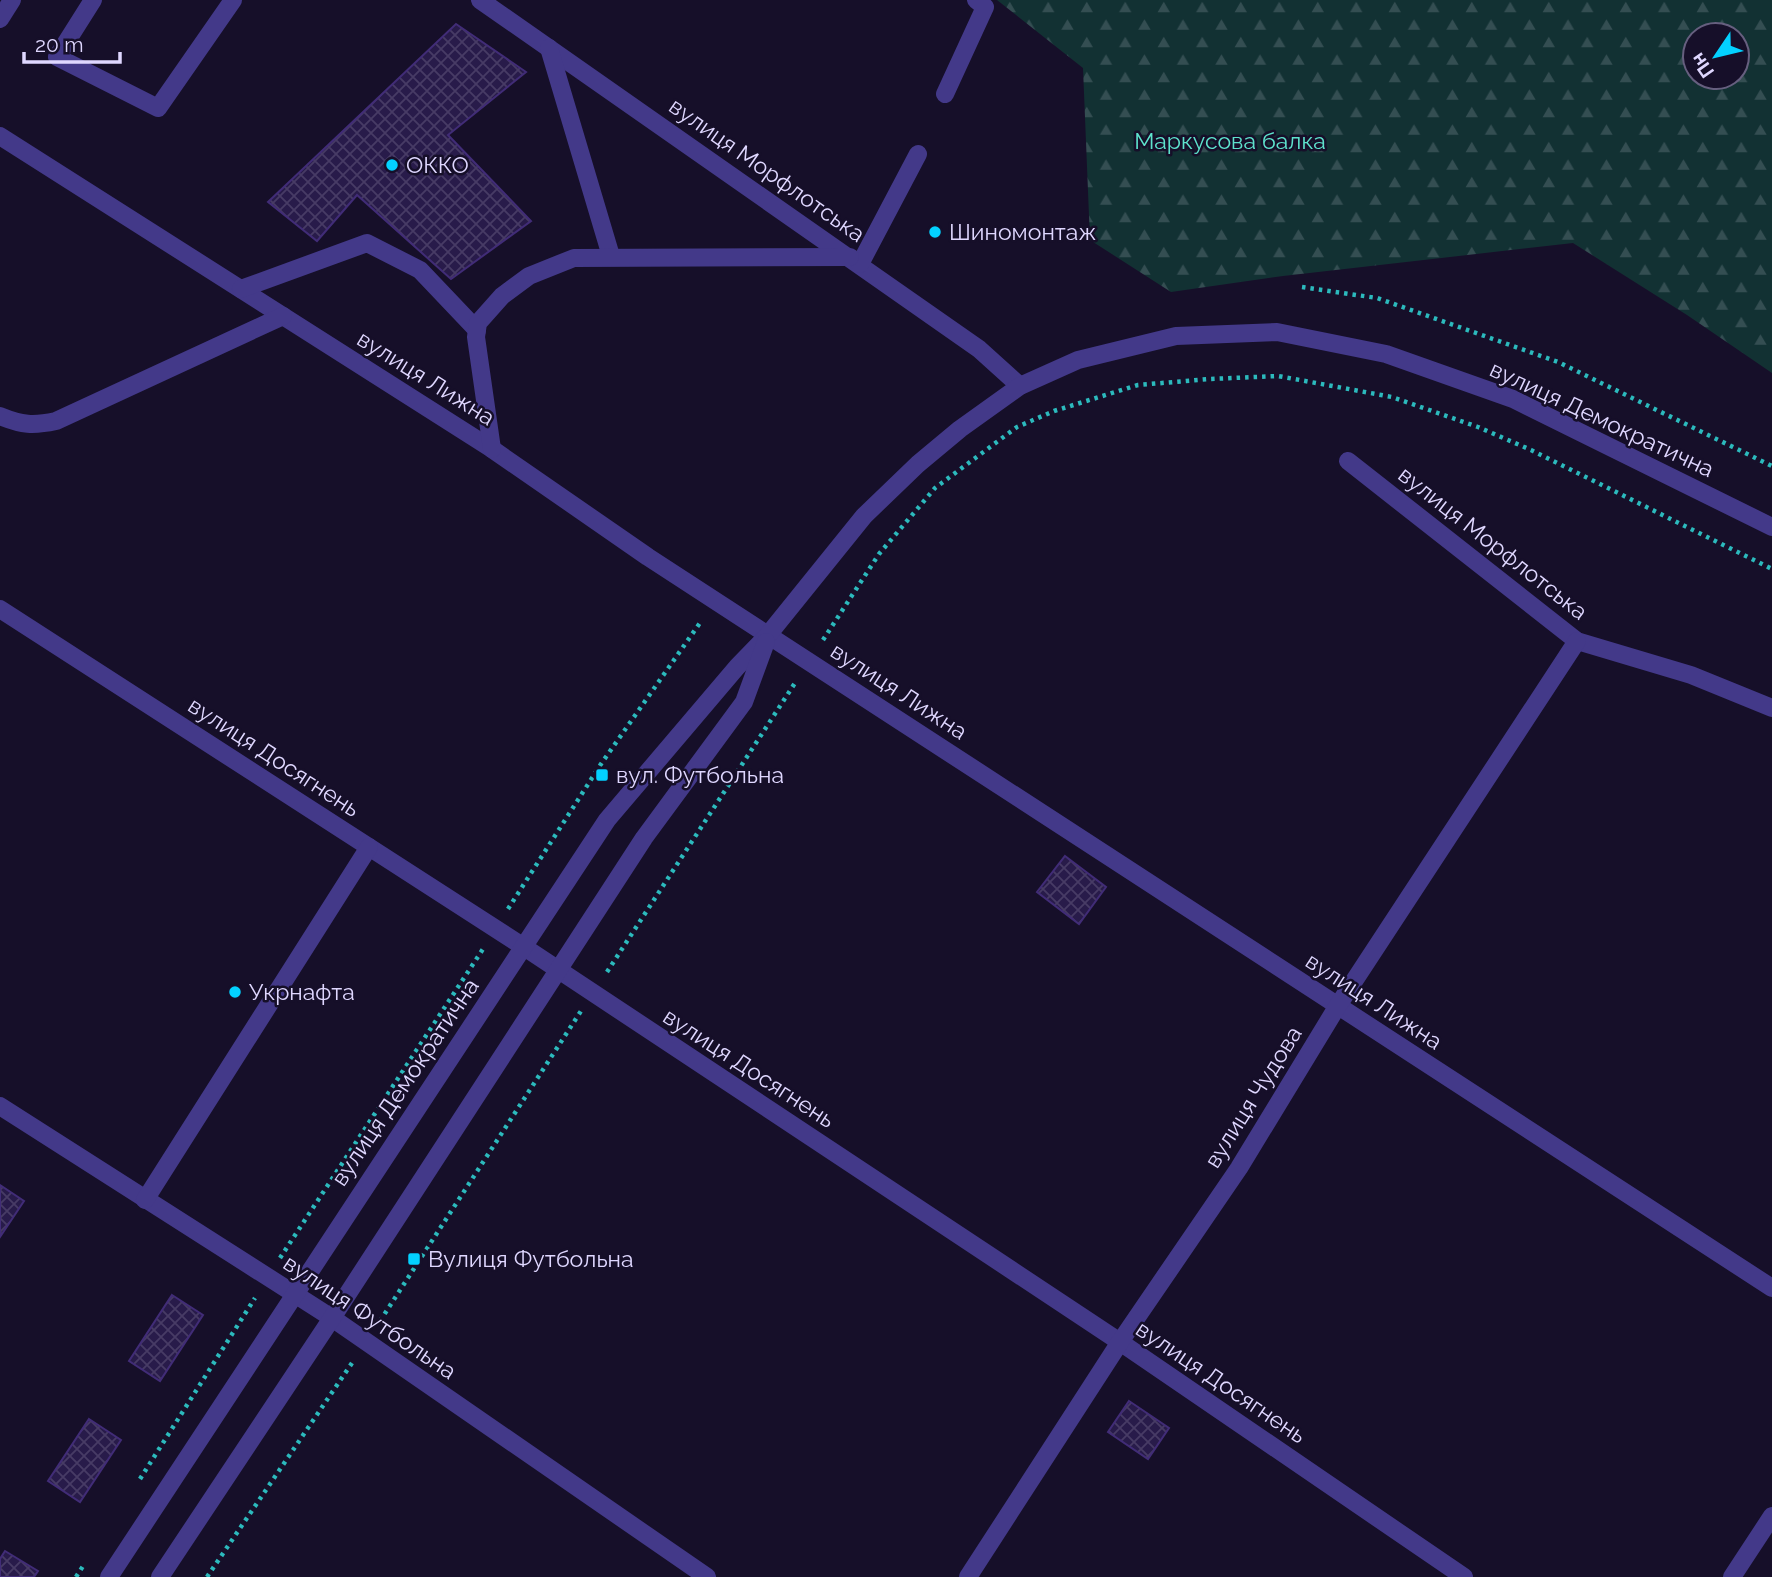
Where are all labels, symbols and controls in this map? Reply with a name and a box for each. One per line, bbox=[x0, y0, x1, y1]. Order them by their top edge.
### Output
scale bar bbox=[24, 21, 121, 65]
north arrow bbox=[1681, 21, 1751, 91]
text: 20 m bbox=[35, 32, 83, 57]
text: Пн bbox=[1686, 49, 1718, 82]
street label: вулиця Морфлотська bbox=[664, 92, 870, 247]
park label: Маркусова балка bbox=[1134, 127, 1326, 154]
place label: ОККО bbox=[406, 151, 469, 178]
marker: ОККО bbox=[384, 157, 400, 173]
place label: Шиномонтаж bbox=[949, 218, 1096, 245]
marker: Шиномонтаж bbox=[927, 224, 943, 240]
street label: вулиця Лижна bbox=[352, 325, 500, 431]
street label: вулиця Демократична bbox=[1486, 355, 1719, 482]
street label: вулиця Морфлотська bbox=[1393, 460, 1593, 625]
street label: вулиця Лижна bbox=[826, 636, 972, 745]
street label: вулиця Досягнень bbox=[184, 691, 365, 822]
place label: вул. Футбольна bbox=[616, 761, 784, 788]
marker: вул. Футбольна bbox=[594, 767, 610, 783]
street label: вулиця Лижна bbox=[1301, 946, 1447, 1055]
street label: вулиця Демократична bbox=[325, 973, 484, 1190]
place label: Укрнафта bbox=[249, 978, 355, 1005]
marker: Укрнафта bbox=[227, 984, 243, 1000]
street label: вулиця Досягнень bbox=[659, 1002, 840, 1133]
street label: вулиця Чудова bbox=[1198, 1021, 1307, 1172]
place label: Вулиця Футбольна bbox=[428, 1245, 634, 1272]
street label: вулиця Футбольна bbox=[279, 1249, 462, 1384]
marker: Вулиця Футбольна bbox=[406, 1251, 422, 1267]
street label: вулиця Досягнень bbox=[1131, 1315, 1311, 1448]

